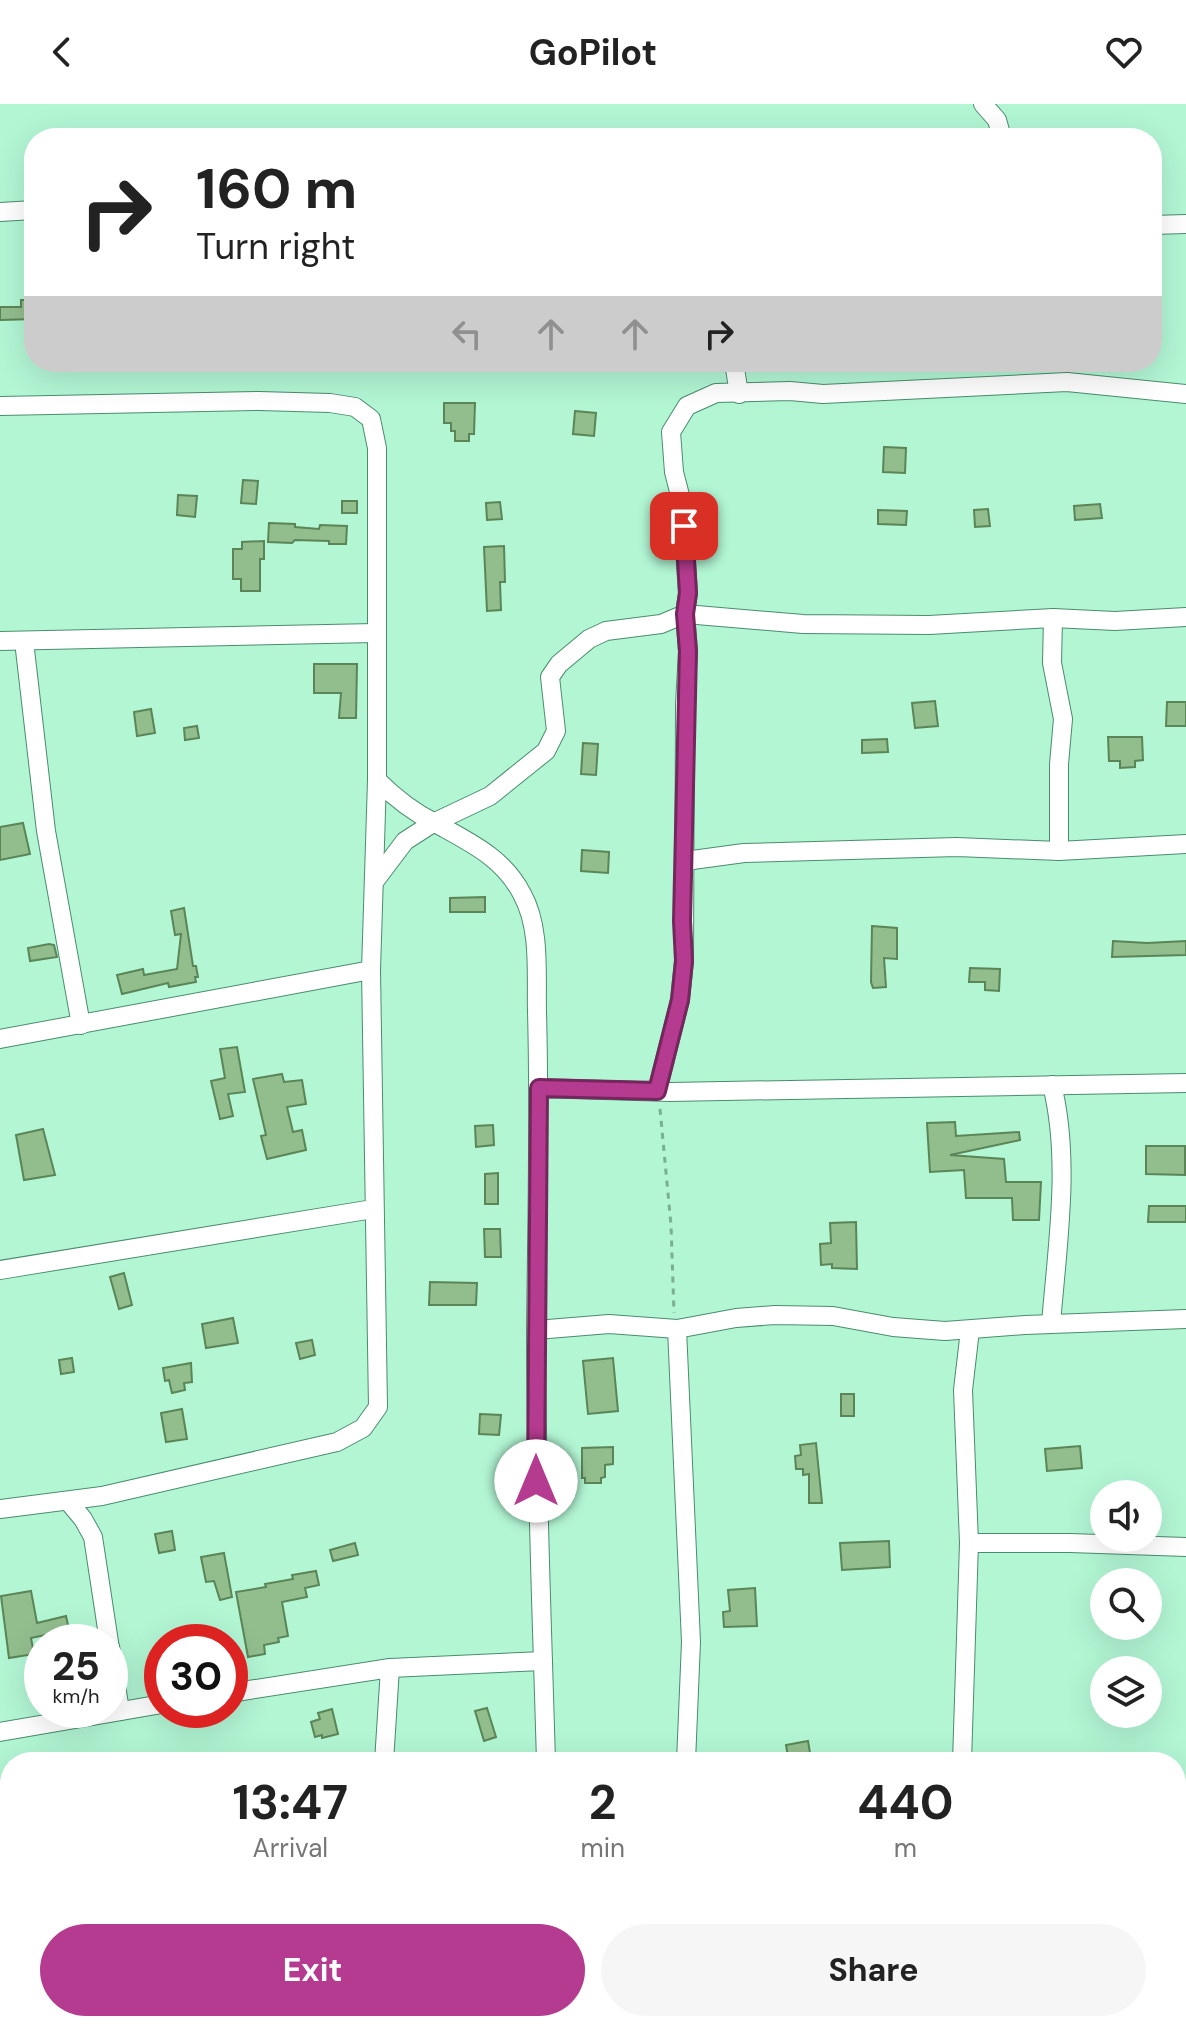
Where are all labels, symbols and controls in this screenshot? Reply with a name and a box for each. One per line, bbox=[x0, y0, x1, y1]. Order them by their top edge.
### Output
text: GoPilot bbox=[529, 29, 657, 76]
icon: back bbox=[40, 30, 84, 74]
icon: heart bbox=[1102, 30, 1146, 74]
text: 160 m bbox=[196, 152, 357, 225]
icon: right bbox=[64, 160, 168, 264]
text: Turn right bbox=[196, 223, 355, 270]
icon: left bbox=[445, 312, 489, 356]
icon: ahead bbox=[529, 312, 573, 356]
icon: ahead bbox=[613, 312, 657, 356]
icon: right bbox=[697, 312, 741, 356]
pin bbox=[650, 492, 718, 560]
icon: arrive bbox=[662, 504, 706, 548]
position arrow bbox=[494, 1439, 578, 1523]
map controls bbox=[1090, 1480, 1162, 1728]
button: sound bbox=[1090, 1480, 1162, 1552]
button: search bbox=[1090, 1568, 1162, 1640]
speed limit sign: 30 bbox=[144, 1624, 248, 1728]
text: 25 bbox=[52, 1640, 100, 1692]
button: layers bbox=[1090, 1656, 1162, 1728]
text: km/h bbox=[52, 1683, 100, 1709]
text: 13:47 bbox=[232, 1771, 348, 1834]
text: 2 bbox=[589, 1771, 617, 1834]
text: 440 bbox=[857, 1771, 954, 1834]
text: Arrival bbox=[252, 1831, 328, 1865]
text: min bbox=[581, 1831, 625, 1865]
text: m bbox=[894, 1831, 917, 1865]
button: Exit bbox=[40, 1924, 585, 2016]
button: Share bbox=[601, 1924, 1146, 2016]

